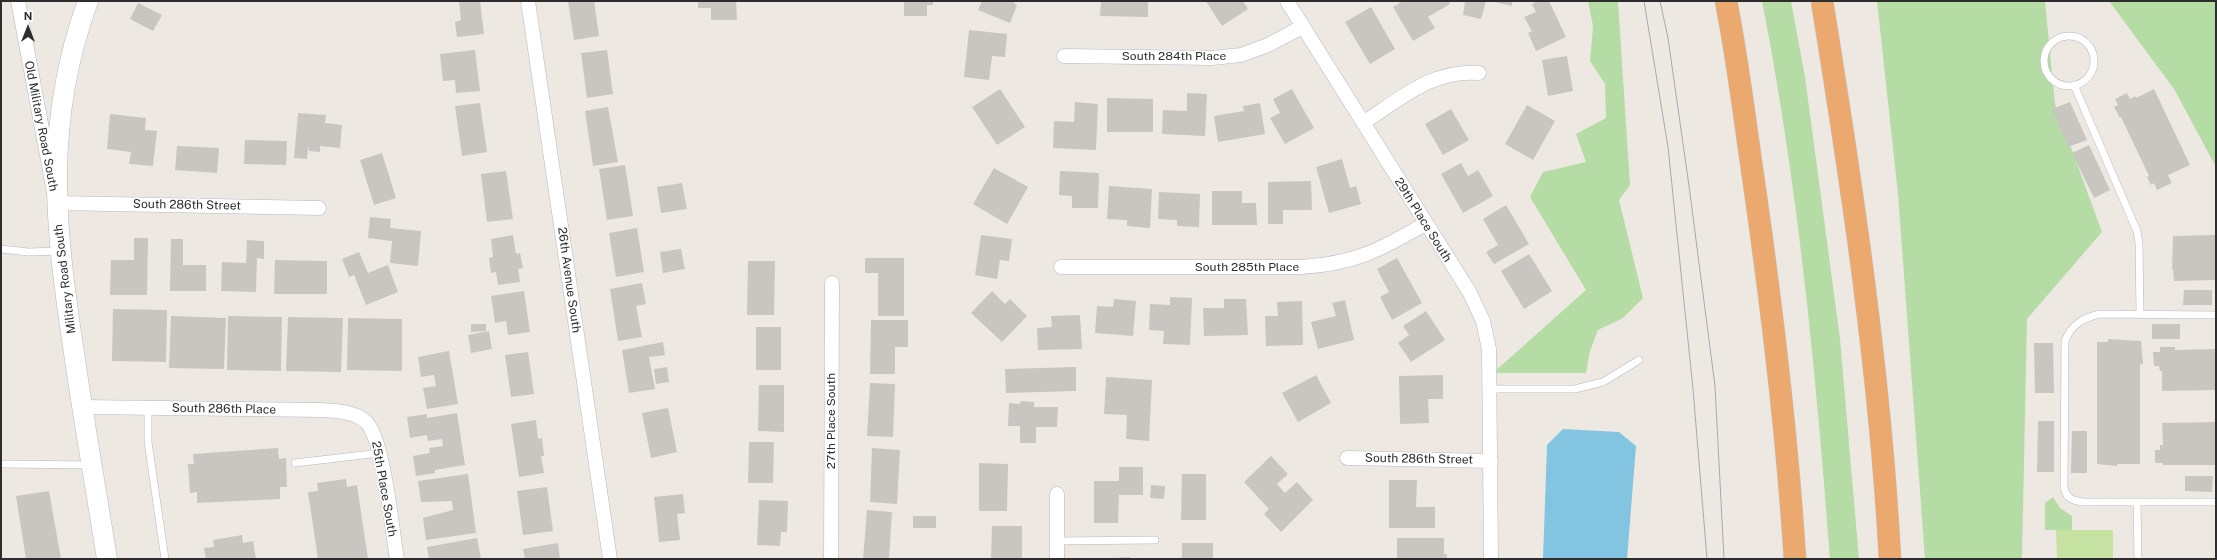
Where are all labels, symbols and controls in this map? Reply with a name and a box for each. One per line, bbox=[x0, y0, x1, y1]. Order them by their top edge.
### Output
north arrow bbox=[8, 8, 48, 48]
text: N bbox=[24, 10, 32, 22]
street label: South 284th Place bbox=[1122, 49, 1226, 63]
street label: Old Military Road South bbox=[21, 60, 61, 192]
street label: 29th Place South bbox=[1391, 175, 1455, 265]
street label: South 286th Street bbox=[133, 197, 241, 213]
street label: Military Road South bbox=[51, 223, 79, 335]
street label: 26th Avenue South bbox=[554, 226, 584, 334]
street label: South 285th Place bbox=[1195, 260, 1299, 274]
street label: 27th Place South bbox=[824, 373, 838, 469]
street label: South 286th Place bbox=[172, 401, 276, 417]
street label: 25th Place South bbox=[369, 440, 399, 538]
street label: South 286th Street bbox=[1365, 451, 1473, 467]

